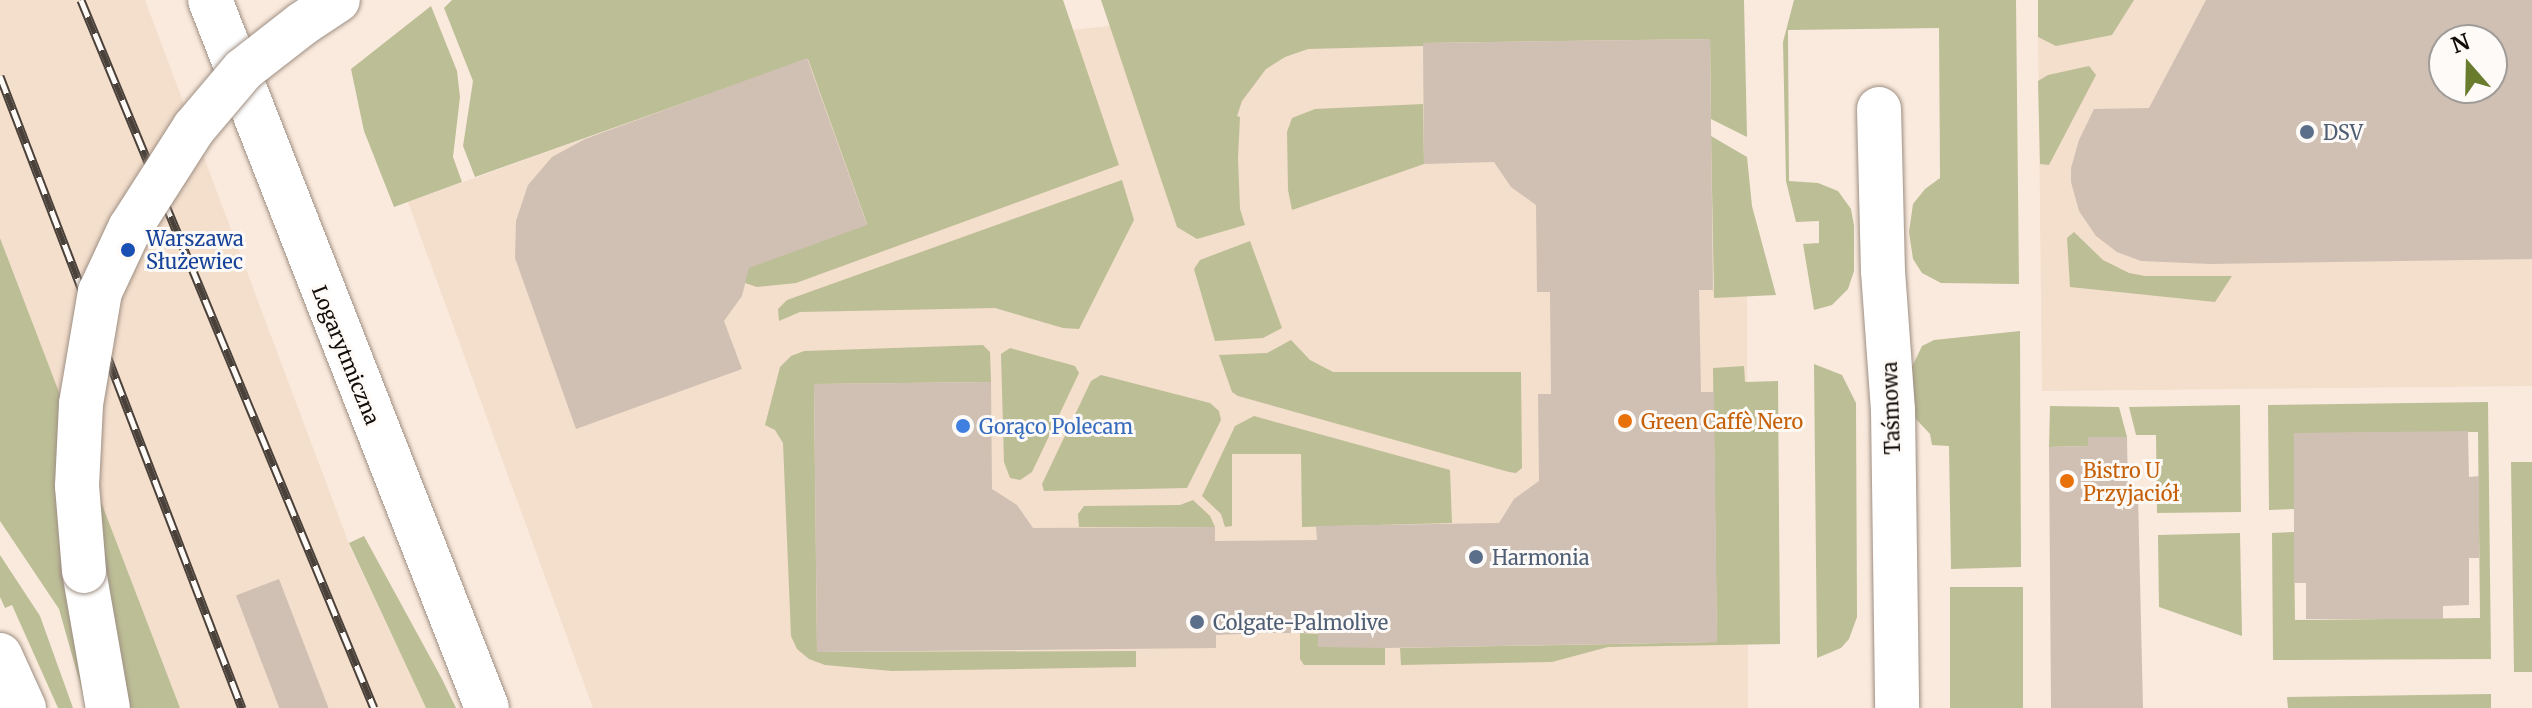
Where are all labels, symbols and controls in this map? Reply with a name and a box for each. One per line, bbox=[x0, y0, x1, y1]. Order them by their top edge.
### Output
north arrow bbox=[2428, 24, 2508, 104]
text: N bbox=[2448, 27, 2473, 59]
place label: DSV bbox=[2323, 120, 2363, 144]
marker: DSV bbox=[2298, 123, 2316, 141]
place label: Warszawa Służewiec bbox=[146, 226, 244, 273]
marker: Warszawa Służewiec bbox=[117, 239, 139, 261]
street label: Logarytmiczna bbox=[307, 282, 385, 428]
street label: Taśmowa bbox=[1877, 361, 1905, 455]
place label: Green Caffè Nero bbox=[1641, 409, 1803, 433]
marker: Green Caffè Nero bbox=[1616, 412, 1634, 430]
place label: Gorąco Polecam bbox=[979, 414, 1133, 438]
marker: Gorąco Polecam bbox=[954, 417, 972, 435]
place label: Bistro U Przyjaciół bbox=[2083, 458, 2179, 505]
marker: Bistro U Przyjaciół bbox=[2058, 472, 2076, 490]
place label: Harmonia bbox=[1492, 545, 1590, 569]
marker: Harmonia bbox=[1467, 548, 1485, 566]
place label: Colgate-Palmolive bbox=[1213, 610, 1388, 634]
marker: Colgate-Palmolive bbox=[1188, 613, 1206, 631]

